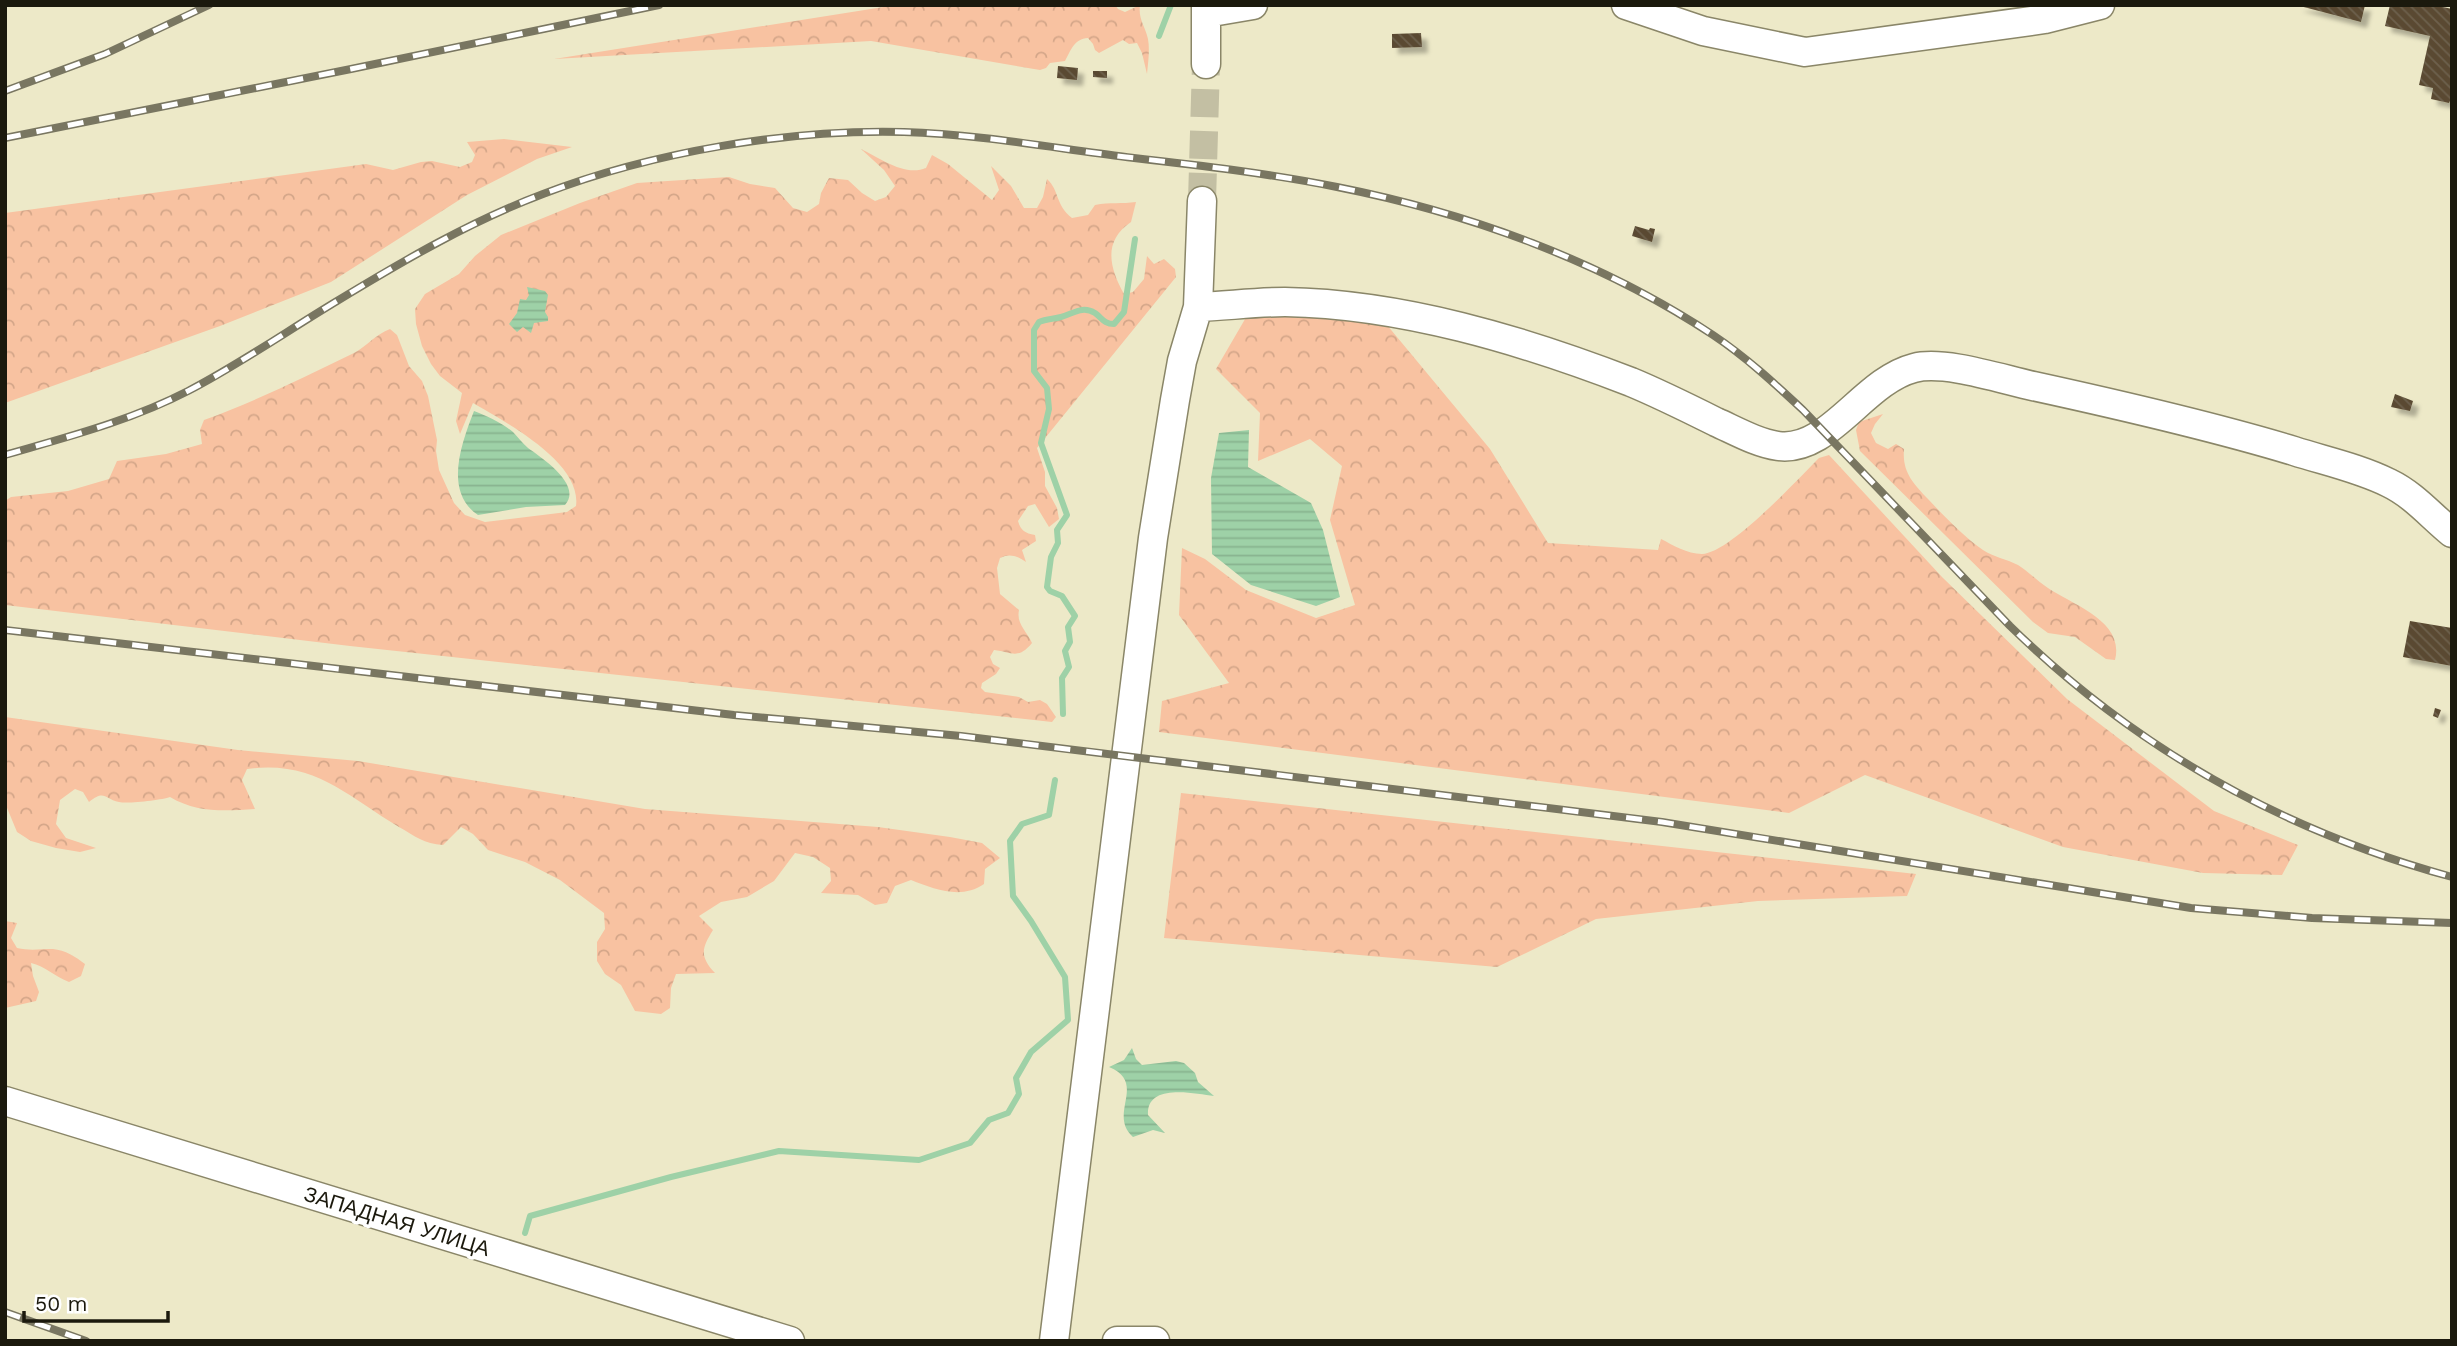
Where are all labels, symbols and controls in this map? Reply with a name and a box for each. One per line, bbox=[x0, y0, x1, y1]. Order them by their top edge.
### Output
street label: ЗАПАДНАЯ УЛИЦА bbox=[301, 1181, 493, 1261]
scale bar bbox=[24, 1280, 168, 1324]
text: 50 m bbox=[35, 1291, 87, 1316]

